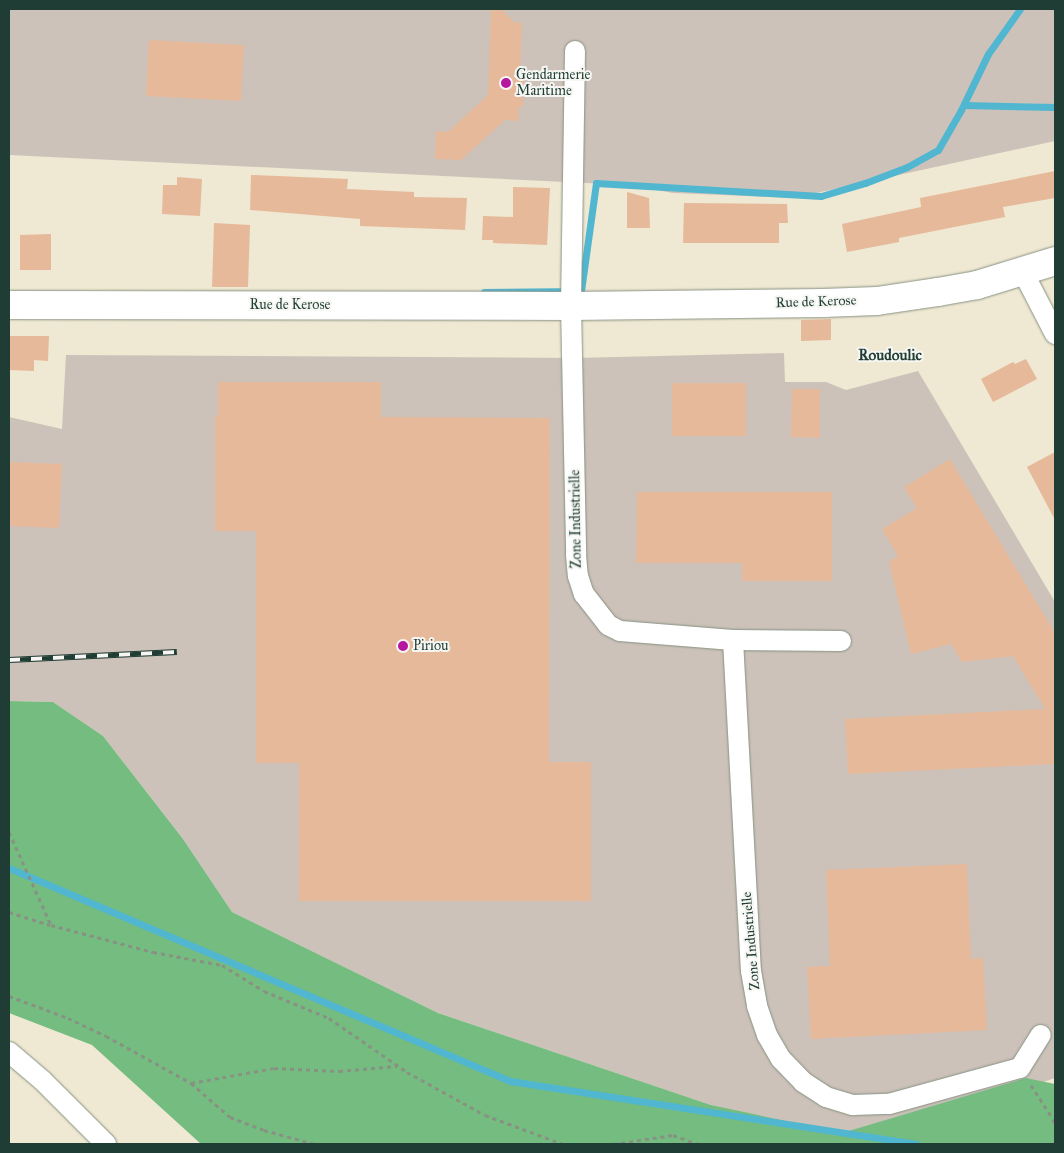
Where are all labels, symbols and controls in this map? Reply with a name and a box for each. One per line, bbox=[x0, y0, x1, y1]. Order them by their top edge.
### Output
place label: Gendarmerie Maritime bbox=[516, 67, 590, 100]
marker: Gendarmerie Maritime bbox=[500, 77, 512, 89]
street label: Rue de Kerose bbox=[775, 292, 857, 312]
street label: Rue de Kerose bbox=[250, 297, 330, 313]
district label: Roudoulic bbox=[858, 347, 922, 365]
street label: Zone Industrielle bbox=[567, 470, 585, 568]
place label: Piriou bbox=[413, 638, 449, 654]
marker: Piriou bbox=[397, 640, 409, 652]
street label: Zone Industrielle bbox=[738, 891, 764, 991]

